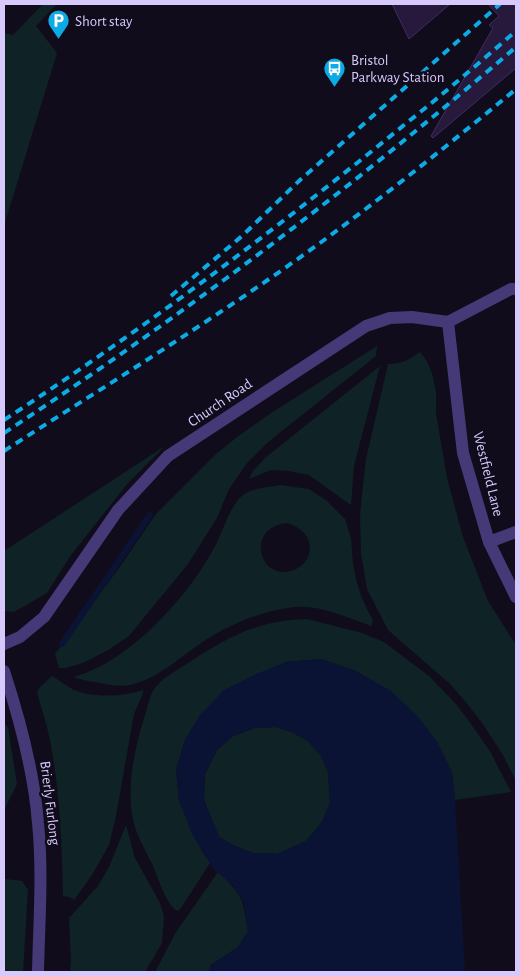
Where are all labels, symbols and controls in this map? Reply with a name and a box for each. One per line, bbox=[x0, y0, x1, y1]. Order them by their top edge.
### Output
parking icon: Short stay bbox=[47, 9, 71, 40]
place label: Short stay bbox=[75, 14, 133, 29]
place label: Bristol Parkway Station bbox=[351, 53, 445, 85]
bus stop icon: Bristol Parkway Station bbox=[323, 57, 347, 88]
street label: Church Road bbox=[185, 376, 255, 430]
street label: Westfield Lane bbox=[470, 430, 506, 518]
street label: Brierly Furlong bbox=[37, 760, 63, 847]

